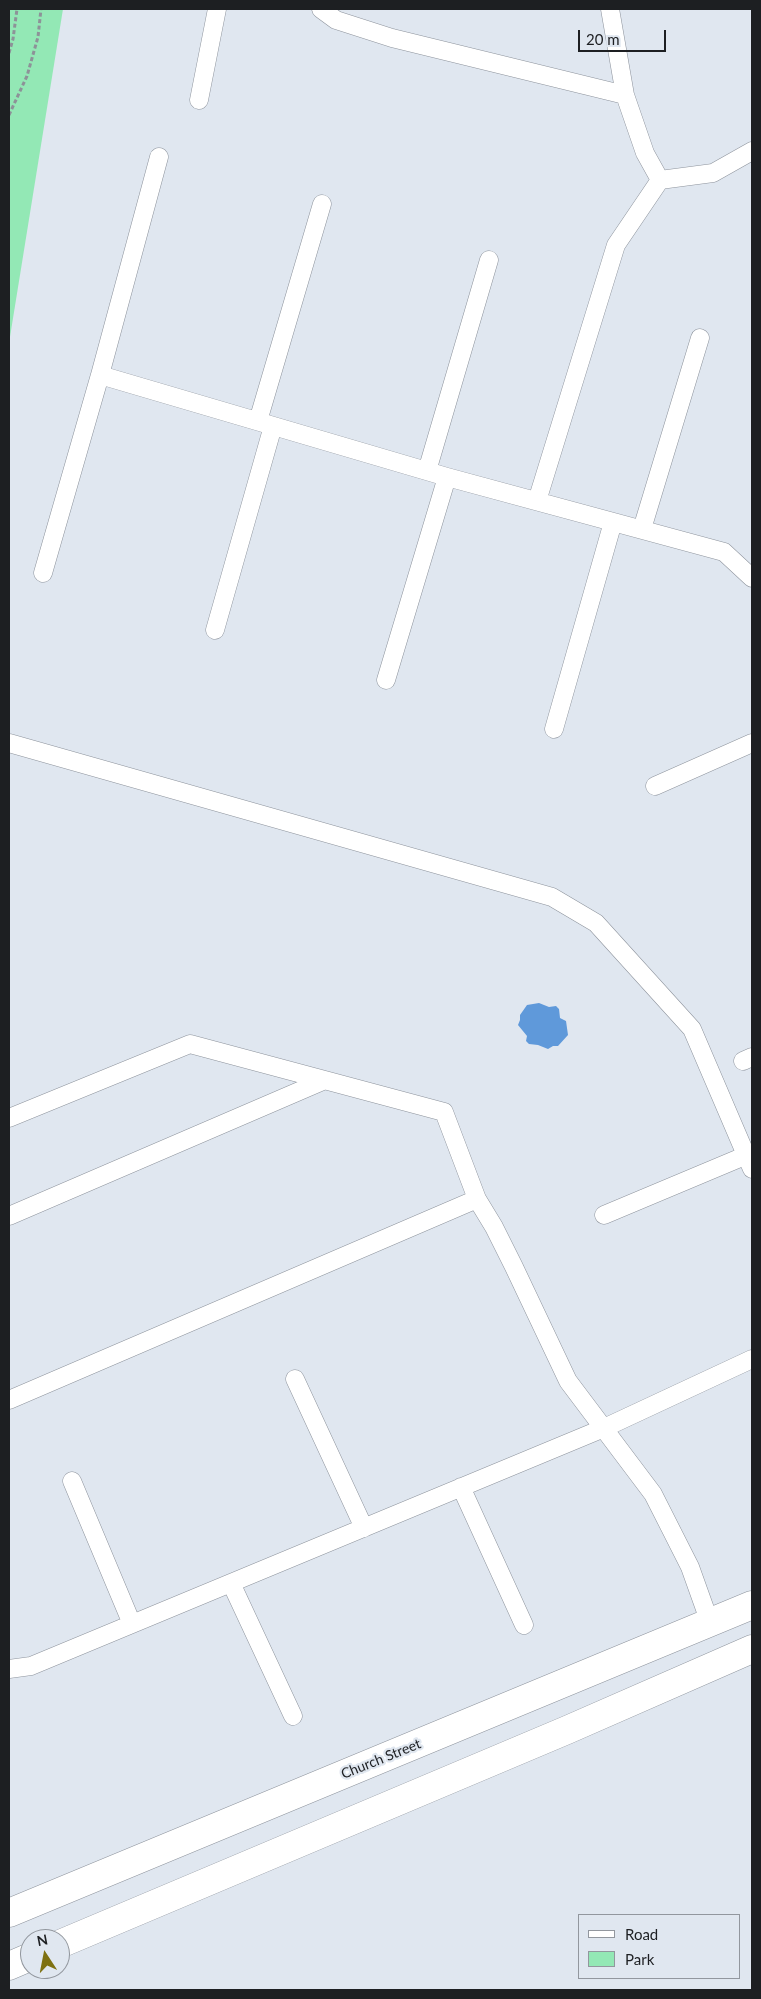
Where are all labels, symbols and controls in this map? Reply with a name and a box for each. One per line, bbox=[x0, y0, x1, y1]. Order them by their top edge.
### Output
scale bar bbox=[581, 20, 668, 52]
text: 20 m bbox=[586, 30, 620, 48]
street label: Church Street bbox=[339, 1735, 423, 1783]
legend bbox=[578, 1914, 741, 1979]
text: Road bbox=[625, 1925, 658, 1943]
north arrow bbox=[20, 1929, 70, 1979]
text: N bbox=[35, 1930, 49, 1949]
text: Park bbox=[625, 1950, 654, 1968]

